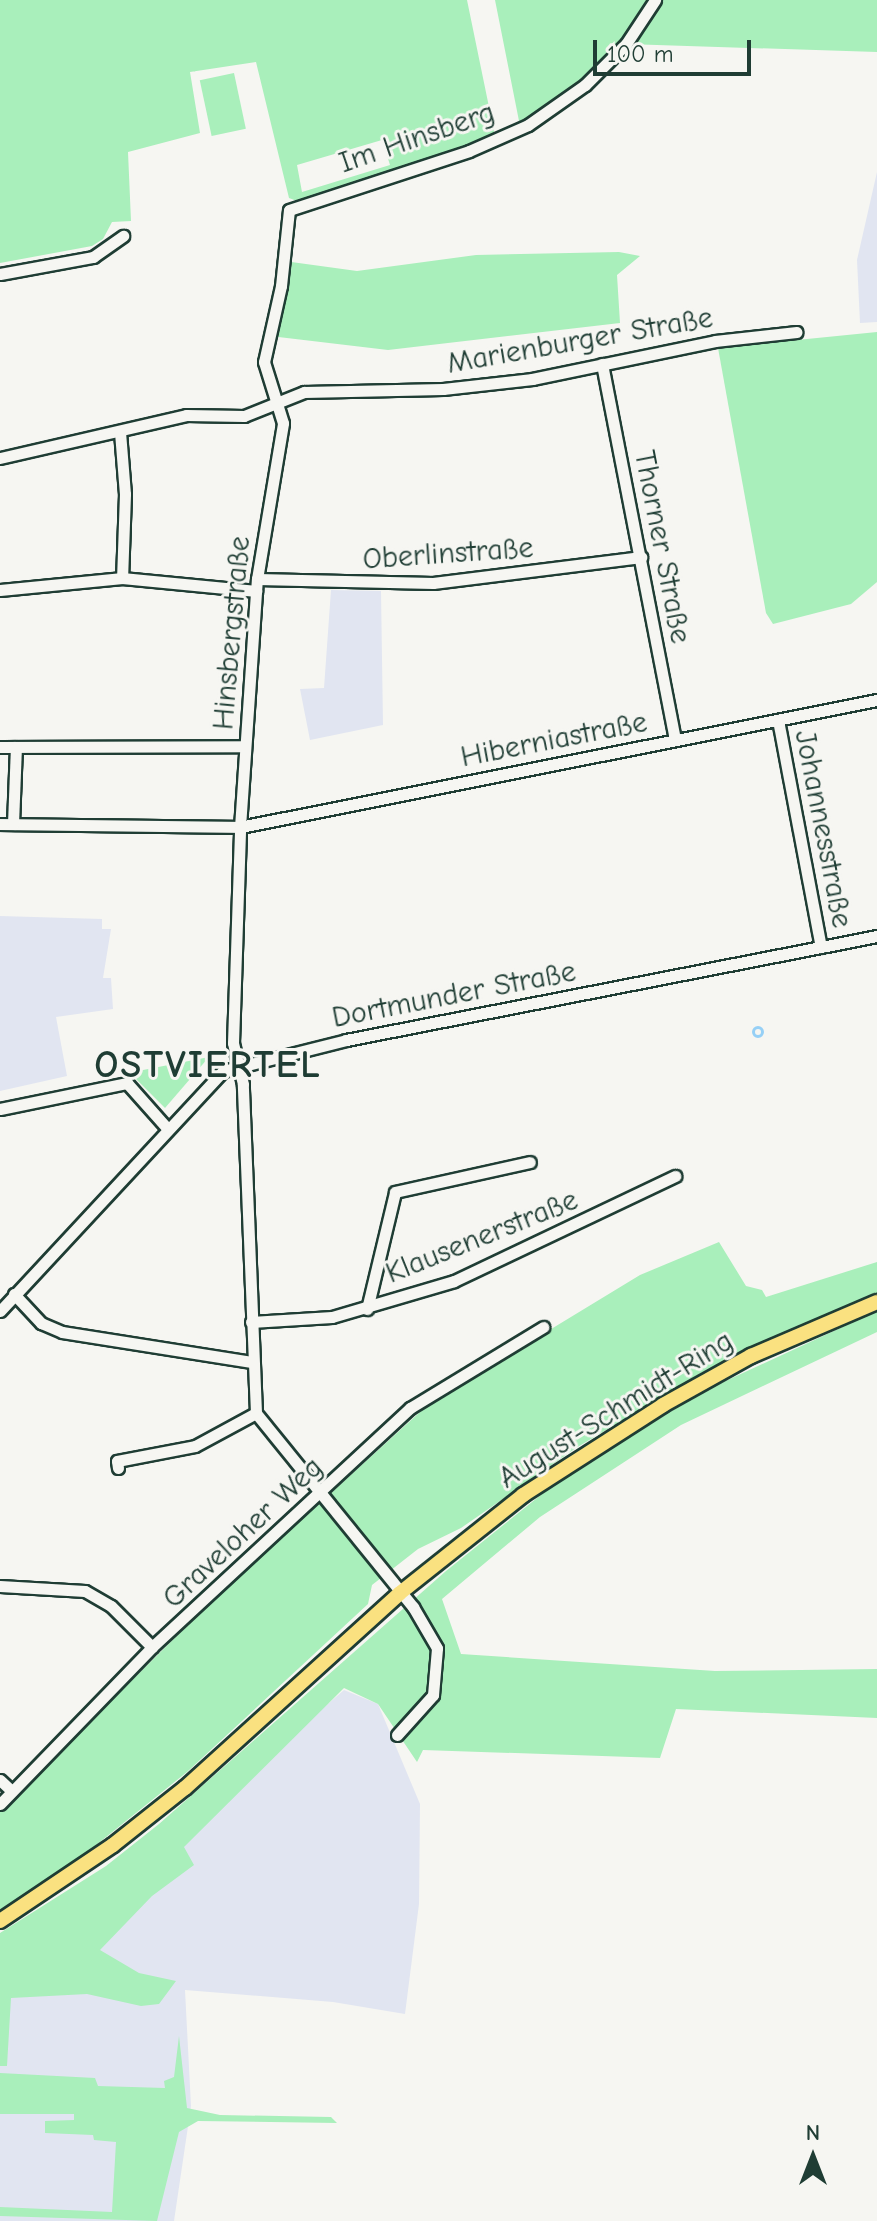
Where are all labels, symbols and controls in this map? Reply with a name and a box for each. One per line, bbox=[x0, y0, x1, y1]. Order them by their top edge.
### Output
scale bar bbox=[597, 24, 755, 74]
text: 100 m bbox=[607, 40, 674, 68]
street label: Im Hinsberg bbox=[334, 95, 500, 181]
street label: Marienburger Straße bbox=[444, 300, 716, 382]
street label: Thorner Straße bbox=[626, 447, 698, 647]
street label: Oberlinstraße bbox=[361, 530, 535, 578]
street label: Hinsbergstraße bbox=[206, 535, 258, 731]
street label: Hiberniastraße bbox=[458, 704, 650, 776]
street label: Johannesstraße bbox=[786, 727, 860, 931]
street label: Dortmunder Straße bbox=[329, 954, 579, 1036]
district label: OSTVIERTEL bbox=[94, 1043, 322, 1089]
street label: Klausenerstraße bbox=[381, 1182, 583, 1292]
street label: August-Schmidt-Ring bbox=[492, 1323, 740, 1497]
street label: Graveloher Weg bbox=[156, 1450, 330, 1616]
north arrow bbox=[773, 2117, 853, 2197]
text: N bbox=[806, 2120, 820, 2146]

